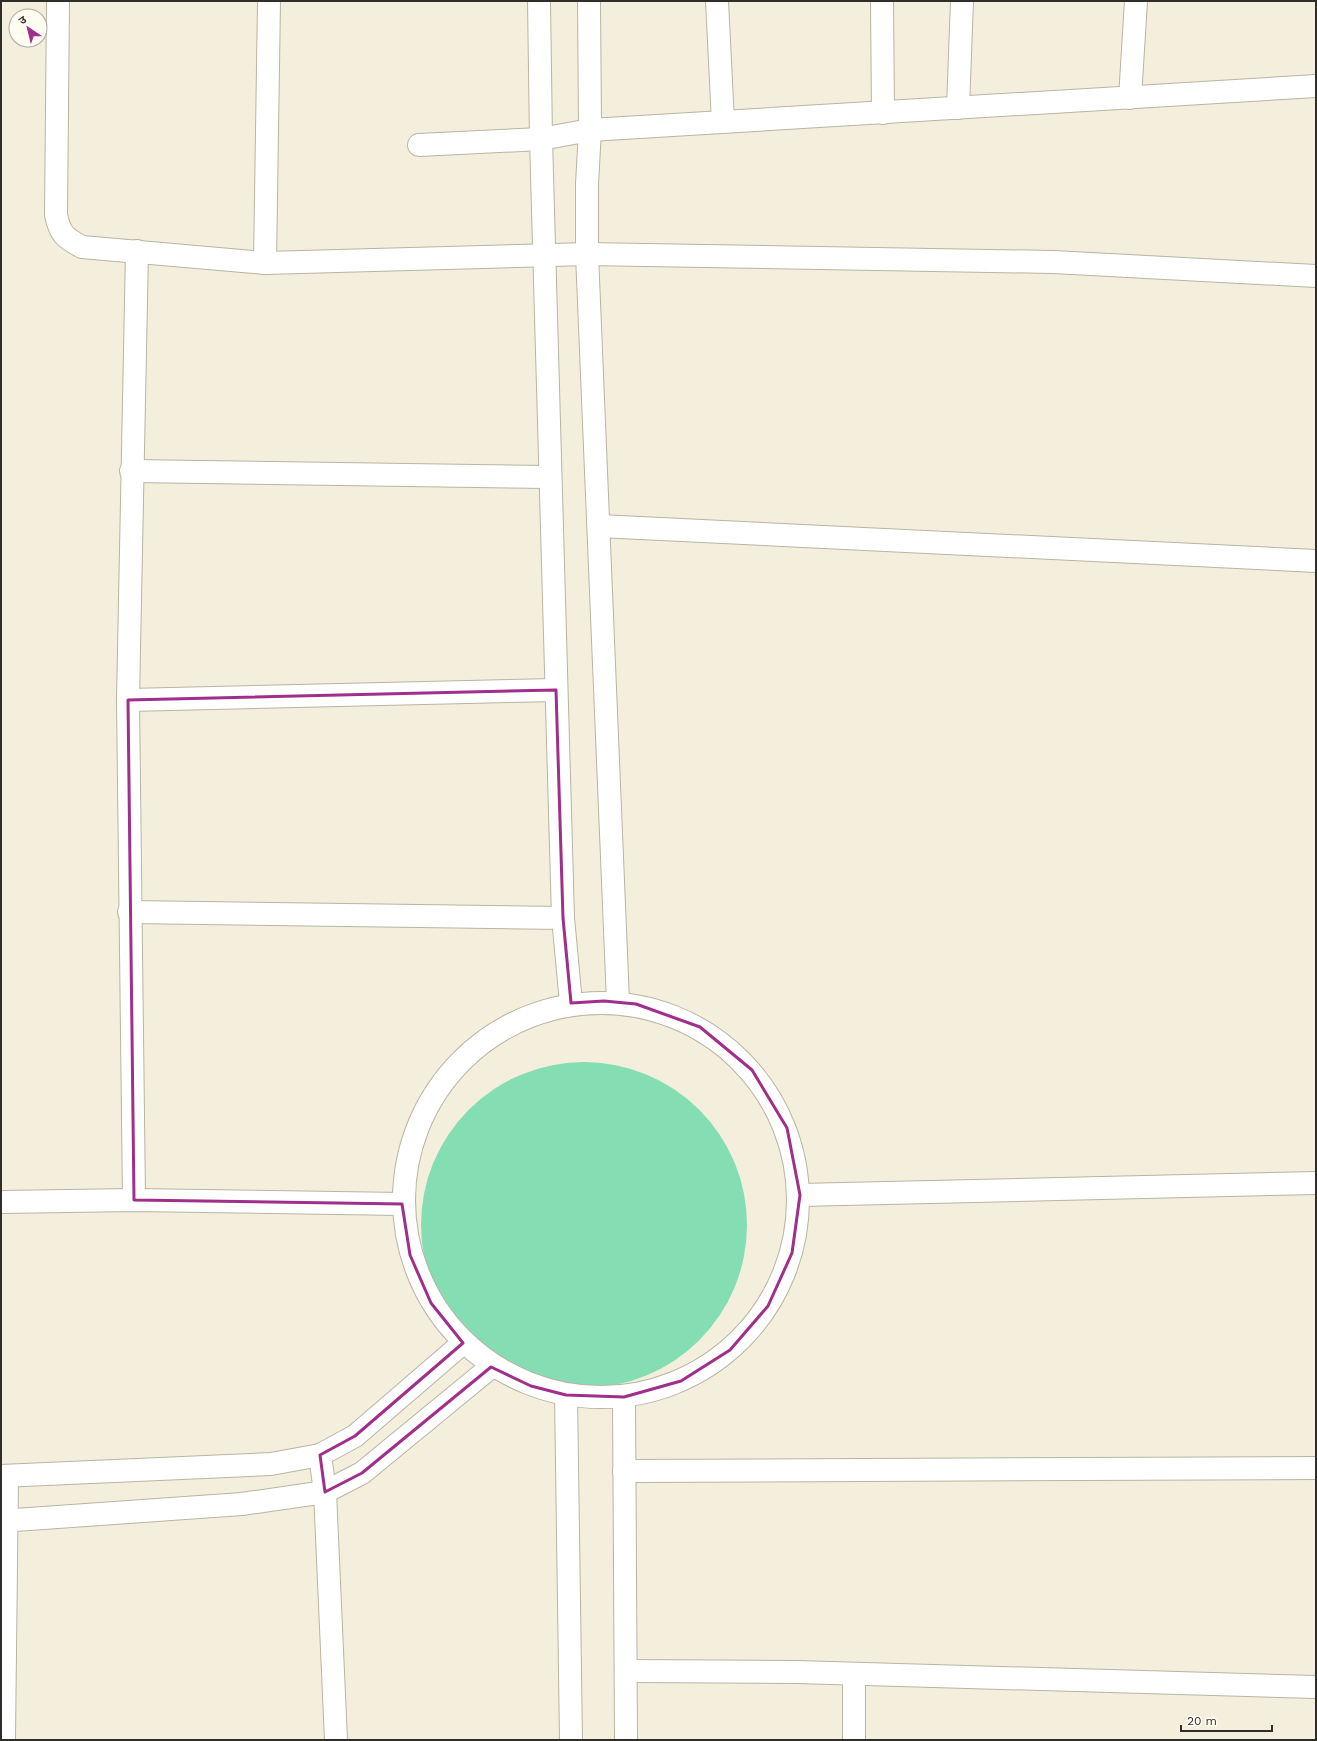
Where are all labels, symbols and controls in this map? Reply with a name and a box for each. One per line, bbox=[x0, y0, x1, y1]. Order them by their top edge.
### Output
north arrow bbox=[8, 8, 48, 48]
text: उ bbox=[16, 13, 29, 27]
scale bar bbox=[1181, 1707, 1272, 1733]
text: 20 m bbox=[1187, 1714, 1217, 1728]

